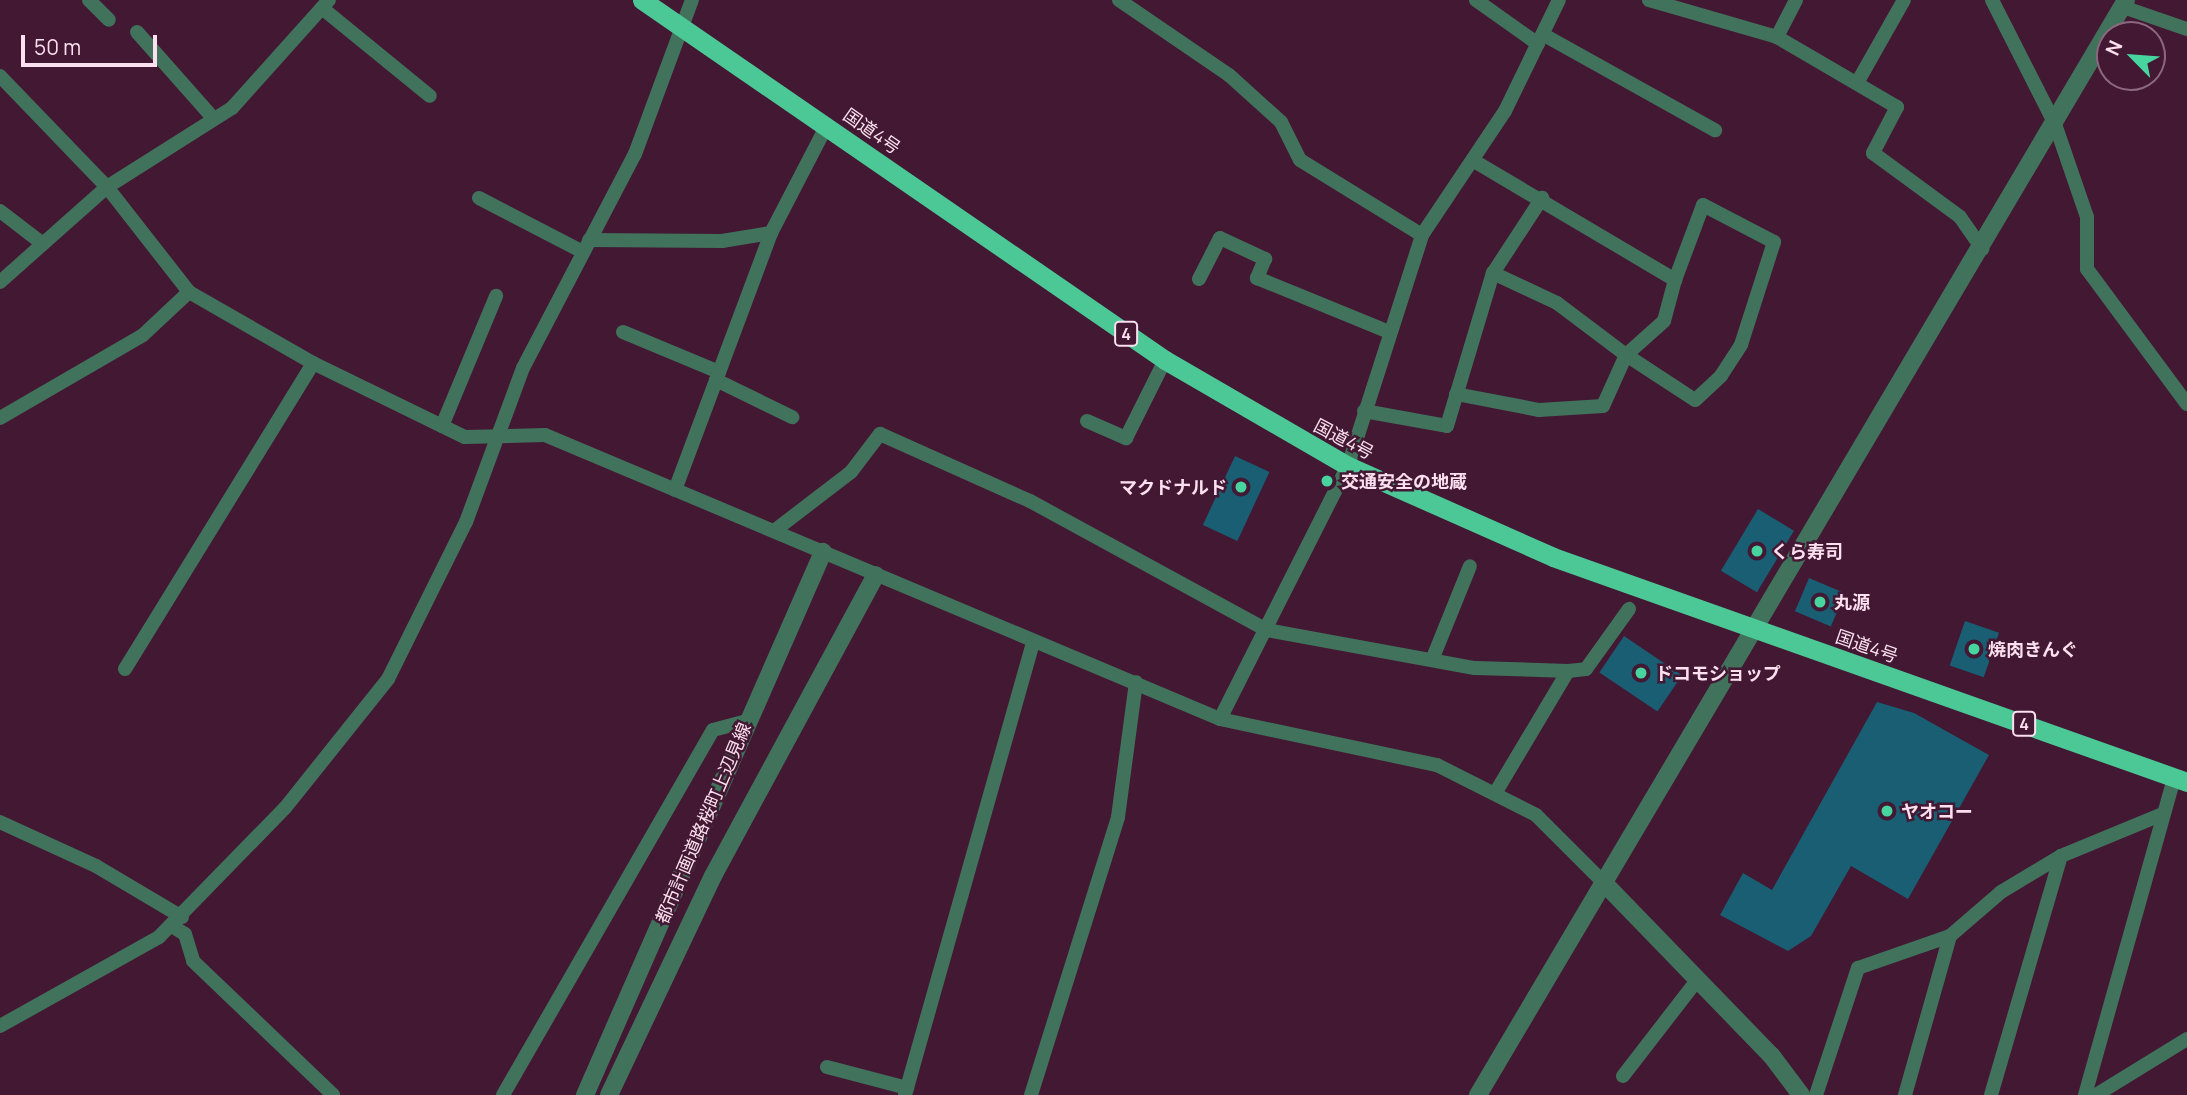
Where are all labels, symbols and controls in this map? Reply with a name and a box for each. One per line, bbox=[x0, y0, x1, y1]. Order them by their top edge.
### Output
scale bar bbox=[24, 21, 161, 65]
north arrow bbox=[2096, 21, 2166, 91]
text: 50 m bbox=[34, 33, 81, 61]
text: N bbox=[2099, 36, 2128, 60]
street label: 国道4号 bbox=[839, 104, 905, 158]
road number: 4 bbox=[1114, 322, 1138, 346]
street label: 国道4号 bbox=[1310, 414, 1378, 464]
place label: 交通安全の地蔵 bbox=[1341, 470, 1467, 492]
marker: 交通安全の地蔵 bbox=[1319, 473, 1335, 489]
place label: マクドナルド bbox=[1119, 476, 1227, 498]
marker: マクドナルド bbox=[1233, 479, 1249, 495]
place label: くら寿司 bbox=[1771, 540, 1843, 562]
marker: くら寿司 bbox=[1749, 543, 1765, 559]
place label: 丸源 bbox=[1834, 591, 1870, 613]
marker: 丸源 bbox=[1812, 594, 1828, 610]
street label: 国道4号 bbox=[1833, 625, 1901, 667]
place label: 焼肉きんぐ bbox=[1988, 638, 2078, 660]
marker: 焼肉きんぐ bbox=[1966, 641, 1982, 657]
place label: ドコモショップ bbox=[1655, 662, 1781, 684]
marker: ドコモショップ bbox=[1633, 665, 1649, 681]
road number: 4 bbox=[2012, 712, 2036, 736]
street label: 都市計画道路桜町上辺見線 bbox=[651, 719, 755, 927]
place label: ヤオコー bbox=[1901, 800, 1973, 822]
marker: ヤオコー bbox=[1879, 803, 1895, 819]

